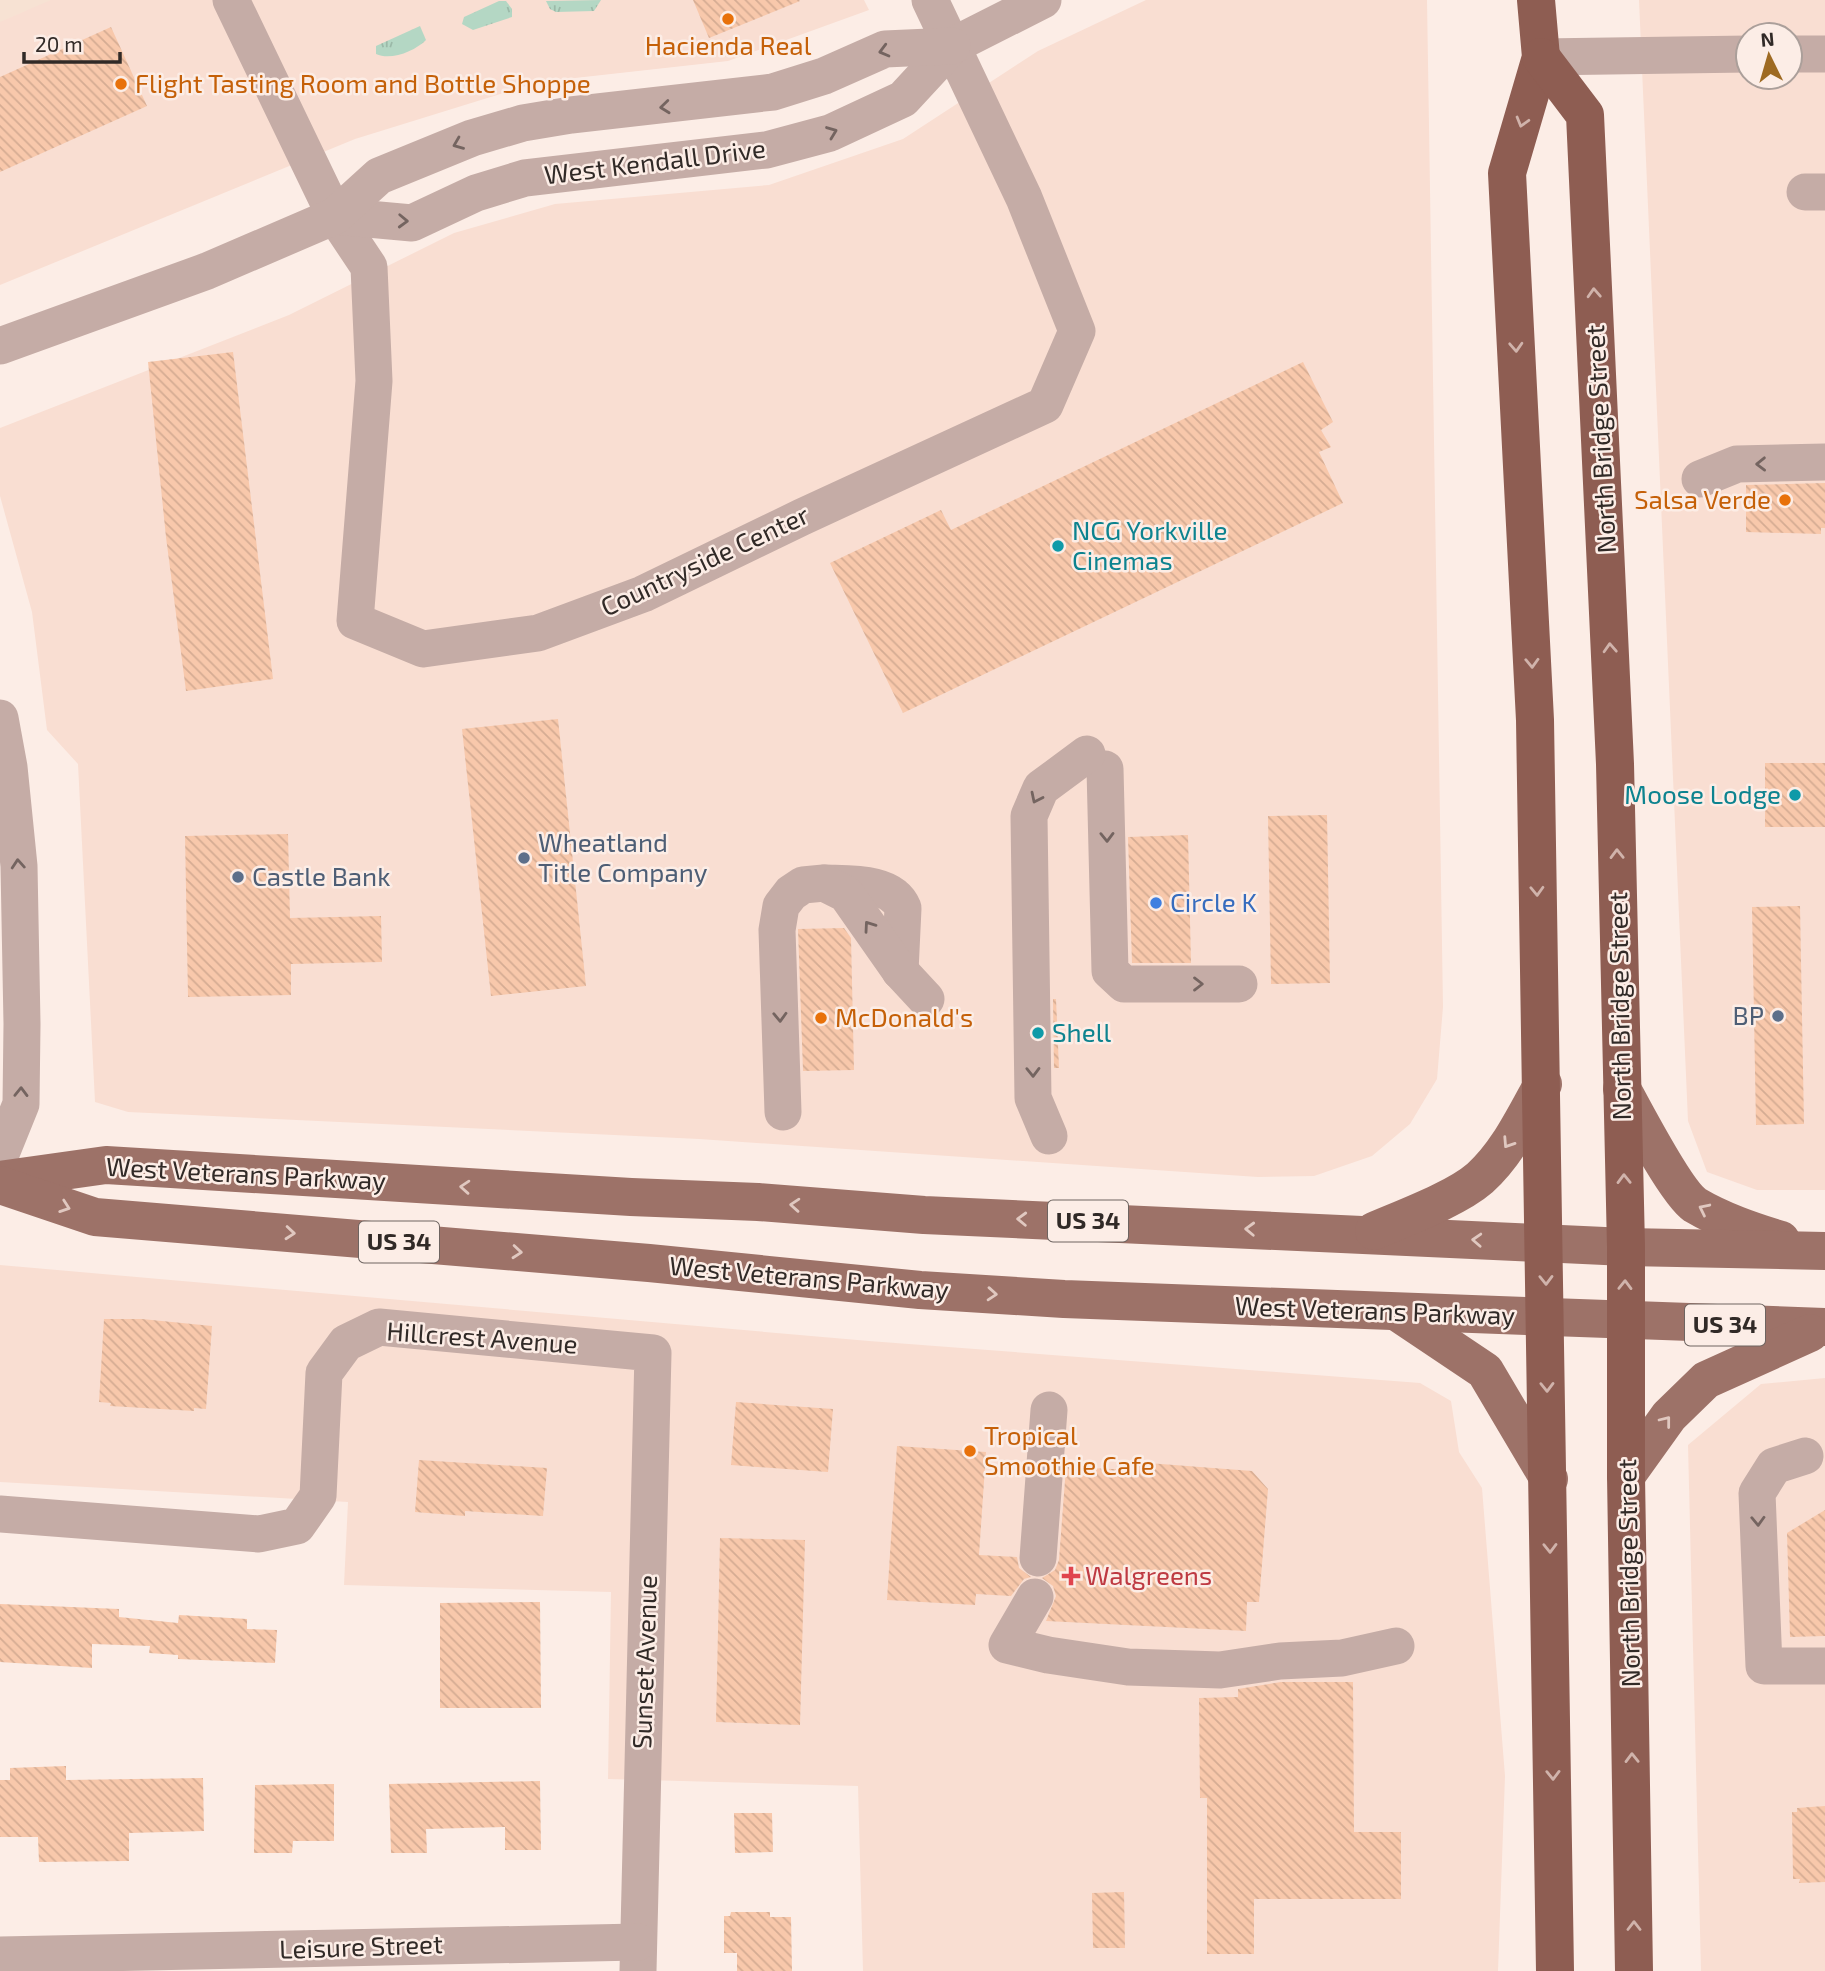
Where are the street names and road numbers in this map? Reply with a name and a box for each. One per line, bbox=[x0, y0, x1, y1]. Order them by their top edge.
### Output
street label: West Kendall Drive bbox=[542, 132, 767, 189]
street label: North Bridge Street bbox=[1578, 324, 1621, 554]
street label: Countryside Center bbox=[595, 498, 813, 621]
street label: North Bridge Street bbox=[1601, 891, 1636, 1121]
street label: West Veterans Parkway bbox=[105, 1150, 387, 1195]
road number: US 34 bbox=[1048, 1200, 1128, 1241]
road number: US 34 bbox=[359, 1222, 439, 1262]
street label: West Veterans Parkway bbox=[668, 1249, 950, 1304]
street label: West Veterans Parkway bbox=[1234, 1289, 1516, 1330]
road number: US 34 bbox=[1685, 1304, 1765, 1345]
street label: Hillcrest Avenue bbox=[386, 1314, 579, 1359]
street label: North Bridge Street bbox=[1610, 1458, 1645, 1688]
street label: Sunset Avenue bbox=[625, 1575, 662, 1749]
street label: Leisure Street bbox=[279, 1927, 443, 1964]

